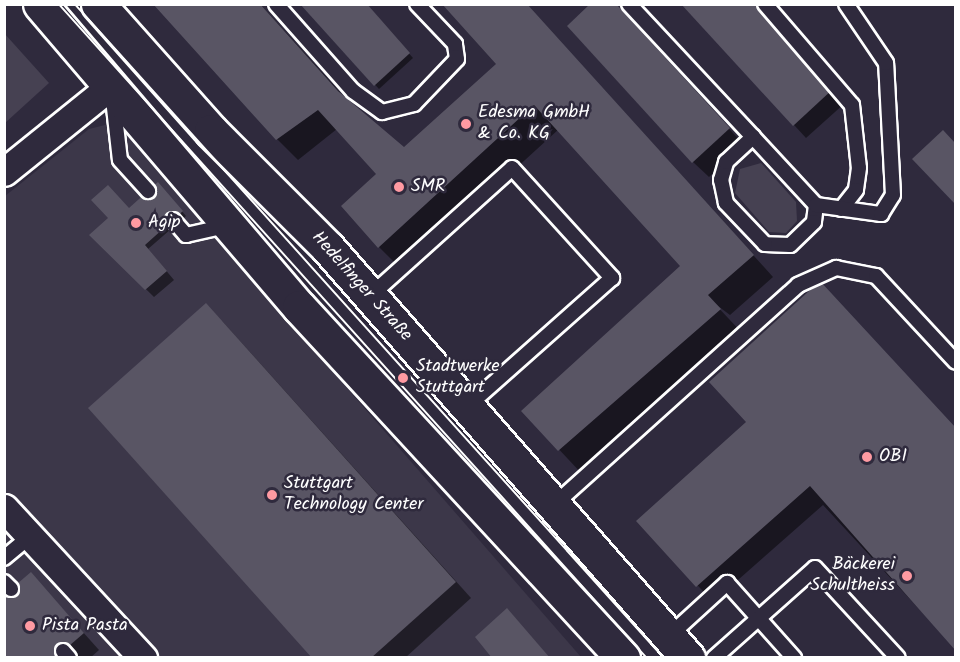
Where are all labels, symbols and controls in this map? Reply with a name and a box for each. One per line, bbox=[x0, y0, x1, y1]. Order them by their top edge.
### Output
place label: Edesma GmbH & Co. KG bbox=[478, 103, 590, 146]
marker: Edesma GmbH & Co. KG bbox=[459, 117, 473, 131]
place label: SMR bbox=[411, 176, 445, 198]
marker: SMR bbox=[392, 180, 406, 194]
place label: Agip bbox=[148, 212, 180, 234]
marker: Agip bbox=[129, 216, 143, 230]
street label: Hedelfinger Straße bbox=[306, 228, 416, 346]
place label: Stadtwerke Stuttgart bbox=[416, 357, 500, 400]
marker: Stadtwerke Stuttgart bbox=[394, 369, 412, 387]
place label: OBI bbox=[879, 446, 907, 468]
marker: OBI bbox=[860, 450, 874, 464]
place label: Stuttgart Technology Center bbox=[284, 474, 423, 516]
marker: Stuttgart Technology Center bbox=[265, 488, 279, 502]
place label: Bäckerei Schultheiss bbox=[810, 555, 895, 598]
marker: Bäckerei Schultheiss bbox=[900, 569, 914, 583]
place label: Pista Pasta bbox=[42, 615, 128, 637]
marker: Pista Pasta bbox=[23, 619, 37, 633]

